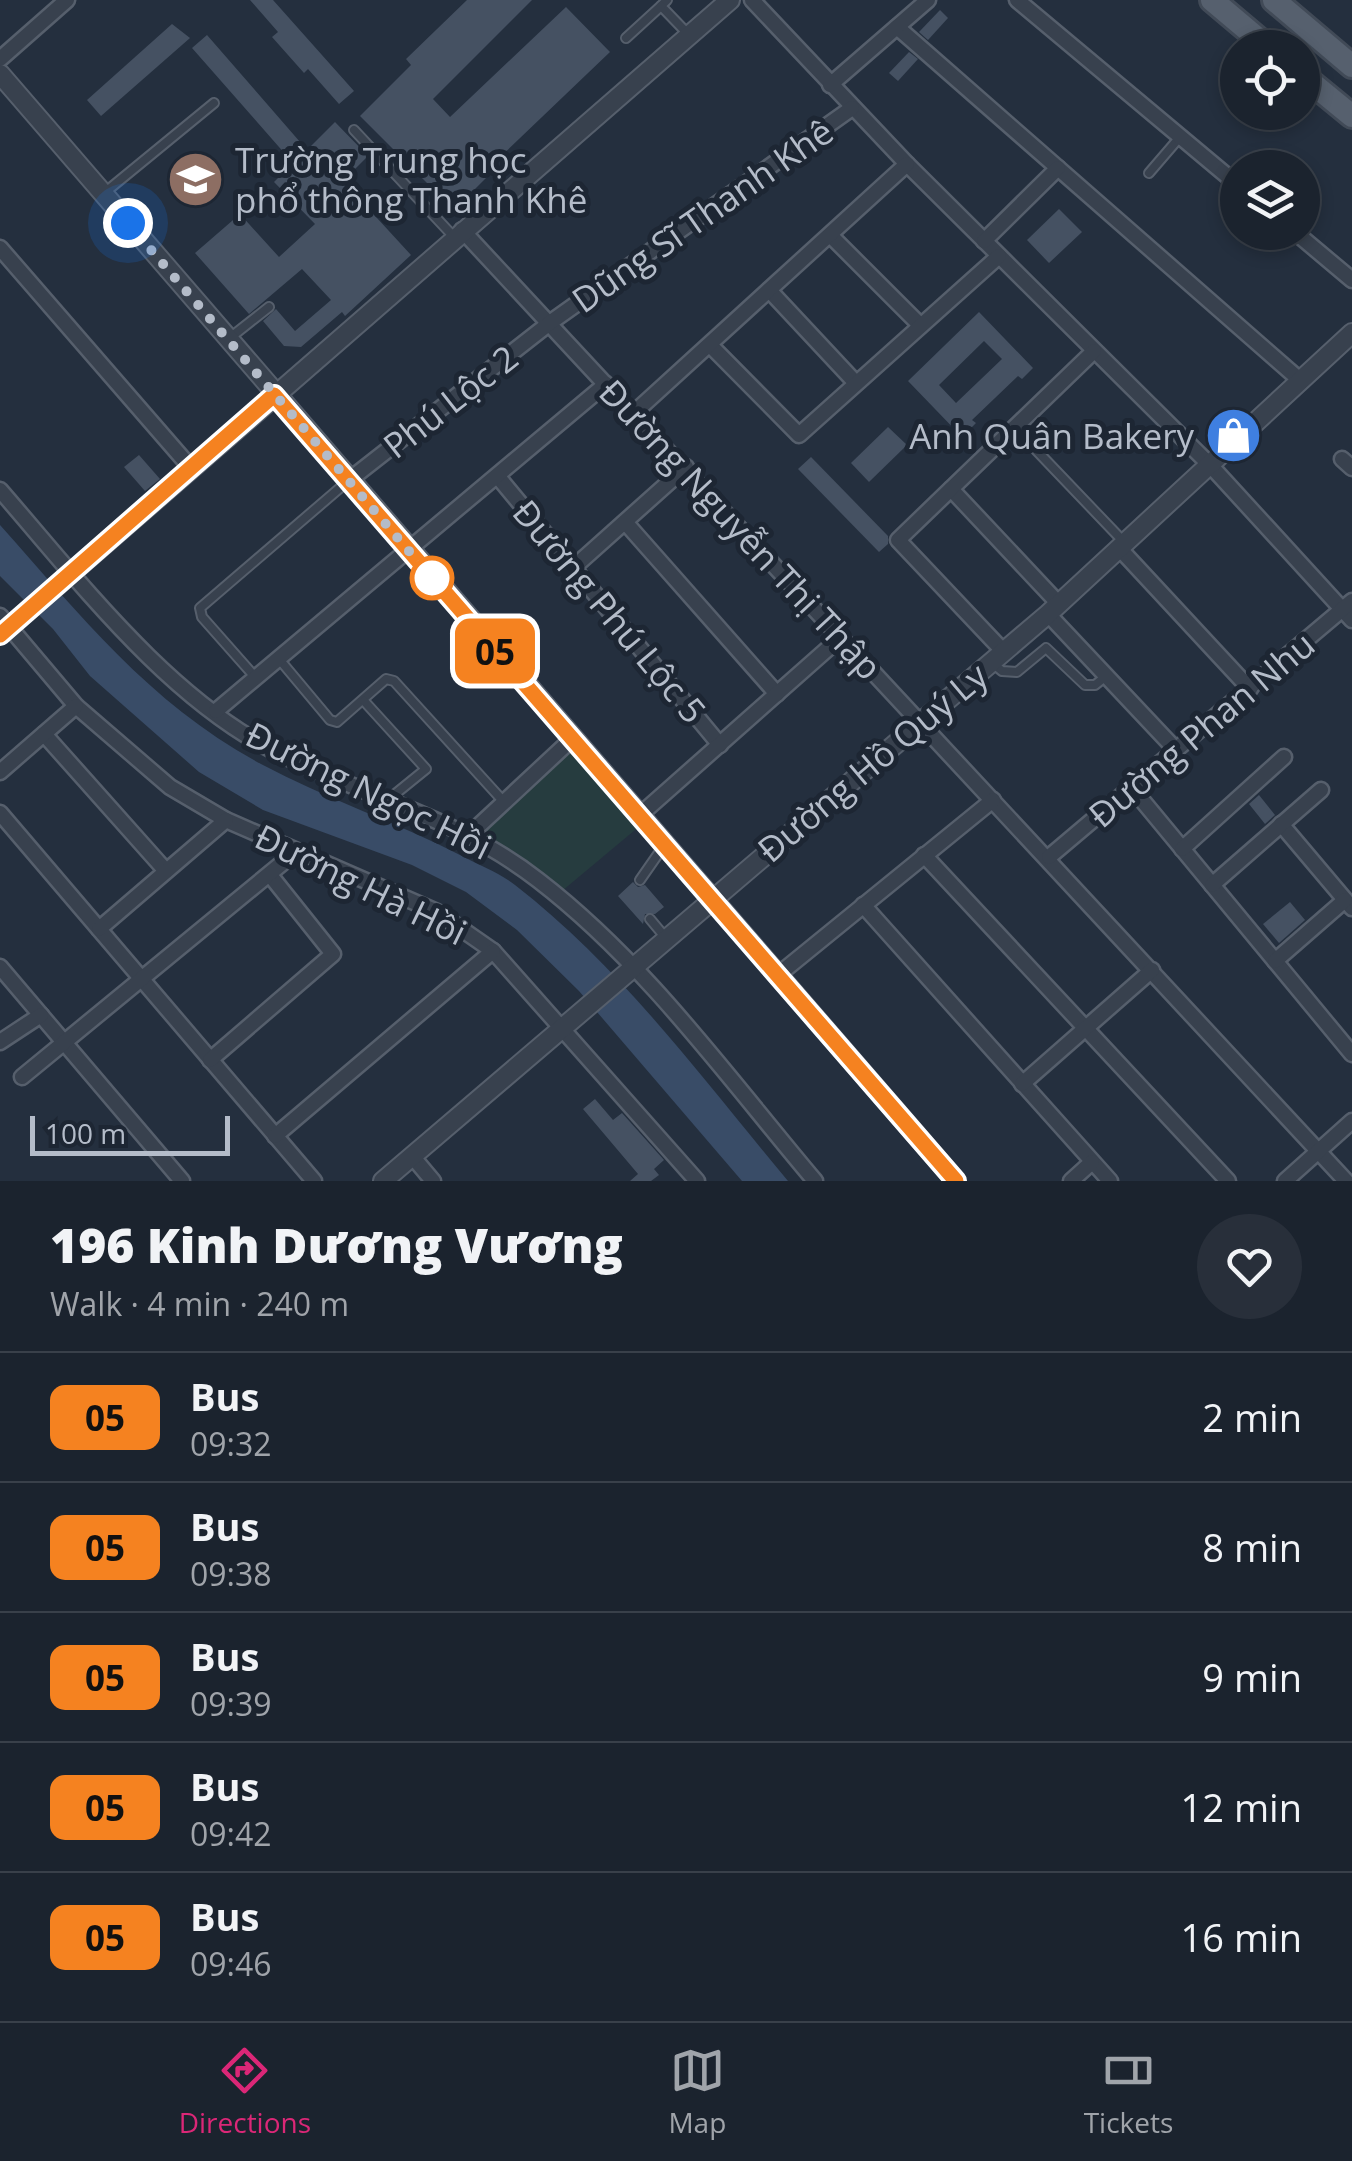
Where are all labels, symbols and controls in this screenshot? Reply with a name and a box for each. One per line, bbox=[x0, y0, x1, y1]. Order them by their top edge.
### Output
map controls bbox=[1220, 30, 1320, 250]
button: locate bbox=[1220, 30, 1320, 130]
street label: Dũng Sĩ Thanh Khê bbox=[562, 107, 842, 323]
place label: Trường Trung học phổ thông Thanh Khê bbox=[235, 136, 587, 223]
school or university icon: Trường Trung học phổ thông Thanh Khê bbox=[166, 149, 226, 209]
button: layers bbox=[1220, 150, 1320, 250]
your location bbox=[103, 198, 153, 248]
street label: Phú Lộc 2 bbox=[373, 334, 527, 468]
street label: Đường Nguyễn Thị Thập bbox=[589, 369, 893, 689]
shop icon: Anh Quân Bakery bbox=[1203, 405, 1263, 465]
place label: Anh Quân Bakery bbox=[909, 412, 1194, 459]
street label: Đường Phú Lộc 5 bbox=[503, 489, 717, 733]
unlabelled marker bbox=[411, 557, 453, 599]
line badge: 05 bbox=[450, 618, 540, 684]
street label: Đường Phan Nhu bbox=[1078, 621, 1324, 837]
text: 05 bbox=[475, 628, 515, 675]
street label: Đường Hồ Quý Ly bbox=[747, 652, 997, 872]
street label: Đường Ngọc Hồi bbox=[238, 710, 500, 870]
street label: Đường Hà Hồi bbox=[248, 813, 474, 955]
scale bar bbox=[30, 1111, 230, 1156]
text: 100 m bbox=[45, 1114, 126, 1152]
text: 196 Kinh Dương Vương bbox=[50, 1212, 623, 1277]
button: heart bbox=[1197, 1214, 1302, 1319]
text: Walk · 4 min · 240 m bbox=[50, 1282, 349, 1325]
text: Bus bbox=[190, 1370, 259, 1422]
text: 2 min bbox=[1202, 1391, 1302, 1443]
text: 05 bbox=[85, 1394, 125, 1441]
text: 09:32 bbox=[190, 1422, 272, 1465]
text: Bus bbox=[190, 1500, 259, 1552]
text: 8 min bbox=[1202, 1521, 1302, 1573]
text: 05 bbox=[85, 1524, 125, 1571]
text: 09:38 bbox=[190, 1552, 272, 1595]
text: Bus bbox=[190, 1630, 259, 1682]
text: 9 min bbox=[1202, 1651, 1302, 1703]
text: 05 bbox=[85, 1654, 125, 1701]
text: 09:39 bbox=[190, 1682, 272, 1725]
text: Bus bbox=[190, 1760, 259, 1812]
text: 12 min bbox=[1181, 1781, 1302, 1833]
text: 05 bbox=[85, 1784, 125, 1831]
text: 09:42 bbox=[190, 1812, 272, 1855]
text: Bus bbox=[190, 1890, 259, 1942]
text: 16 min bbox=[1181, 1911, 1302, 1963]
text: 05 bbox=[85, 1914, 125, 1961]
text: 09:46 bbox=[190, 1942, 272, 1985]
tab: Directions bbox=[179, 2043, 311, 2141]
tab: Map bbox=[668, 2043, 726, 2141]
tab: Tickets bbox=[1084, 2043, 1173, 2141]

